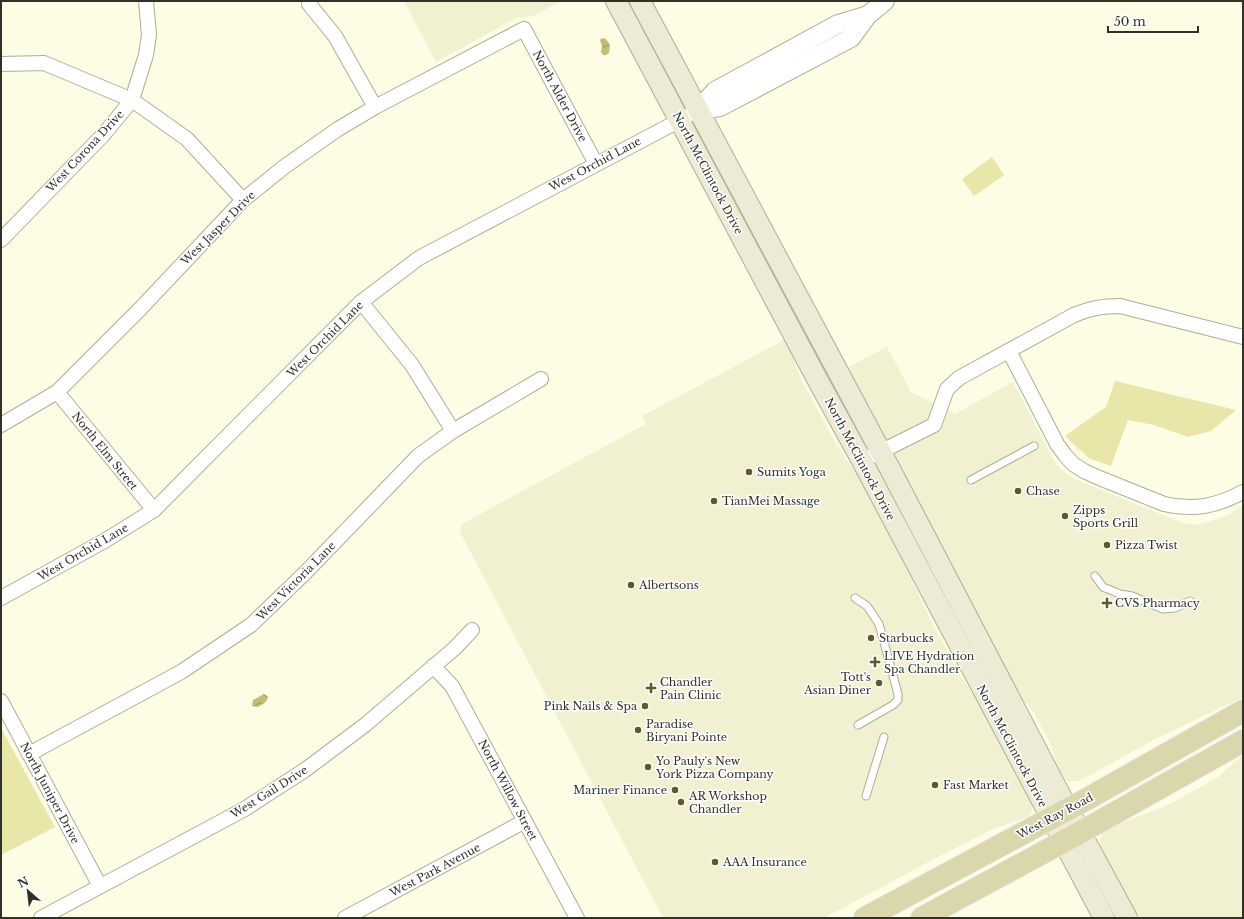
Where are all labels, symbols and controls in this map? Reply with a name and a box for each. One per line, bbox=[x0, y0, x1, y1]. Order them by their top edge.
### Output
scale bar bbox=[1108, 8, 1198, 34]
text: 50 m bbox=[1114, 14, 1146, 29]
street label: North Alder Drive bbox=[530, 48, 590, 144]
street label: West Corona Drive bbox=[43, 107, 127, 196]
street label: North McClintock Drive bbox=[670, 109, 746, 237]
street label: West Orchid Lane bbox=[546, 134, 643, 195]
street label: West Jasper Drive bbox=[177, 188, 258, 269]
street label: West Orchid Lane bbox=[283, 298, 366, 381]
street label: North McClintock Drive bbox=[822, 395, 898, 523]
street label: North Elm Street bbox=[69, 409, 141, 494]
place label: Sumits Yoga bbox=[757, 465, 827, 479]
marker: Sumits Yoga bbox=[744, 467, 754, 477]
place label: Chase bbox=[1026, 484, 1060, 498]
marker: Chase bbox=[1013, 486, 1023, 496]
place label: TianMei Massage bbox=[722, 494, 820, 508]
marker: TianMei Massage bbox=[709, 496, 719, 506]
place label: Zipps Sports Grill bbox=[1073, 503, 1138, 530]
marker: Zipps Sports Grill bbox=[1060, 511, 1070, 521]
street label: West Orchid Lane bbox=[34, 520, 131, 584]
place label: Pizza Twist bbox=[1115, 538, 1178, 552]
street label: West Victoria Lane bbox=[253, 539, 338, 624]
marker: Pizza Twist bbox=[1102, 540, 1112, 550]
place label: Albertsons bbox=[638, 578, 699, 592]
marker: Albertsons bbox=[626, 580, 636, 590]
place label: CVS Pharmacy bbox=[1115, 596, 1200, 610]
marker: CVS Pharmacy bbox=[1102, 598, 1112, 608]
place label: Starbucks bbox=[879, 631, 934, 645]
marker: Starbucks bbox=[866, 633, 876, 643]
place label: LIVE Hydration Spa Chandler bbox=[884, 649, 975, 676]
marker: LIVE Hydration Spa Chandler bbox=[869, 656, 881, 668]
place label: Tott's Asian Diner bbox=[803, 670, 872, 697]
place label: Chandler Pain Clinic bbox=[660, 675, 721, 702]
marker: Tott's Asian Diner bbox=[874, 678, 884, 688]
marker: Chandler Pain Clinic bbox=[645, 682, 657, 694]
street label: North McClintock Drive bbox=[974, 682, 1050, 810]
place label: Pink Nails & Spa bbox=[544, 699, 638, 713]
marker: Pink Nails & Spa bbox=[640, 701, 650, 711]
place label: Paradise Biryani Pointe bbox=[646, 717, 727, 744]
marker: Paradise Biryani Pointe bbox=[633, 725, 643, 735]
street label: North Willow Street bbox=[475, 737, 541, 844]
street label: North Juniper Drive bbox=[17, 740, 83, 846]
place label: Yo Pauly's New York Pizza Company bbox=[655, 754, 774, 781]
marker: Yo Pauly's New York Pizza Company bbox=[643, 762, 653, 772]
street label: West Gail Drive bbox=[227, 763, 310, 822]
place label: Fast Market bbox=[943, 778, 1009, 792]
marker: Fast Market bbox=[930, 780, 940, 790]
place label: Mariner Finance bbox=[573, 783, 667, 797]
marker: Mariner Finance bbox=[670, 785, 680, 795]
place label: AR Workshop Chandler bbox=[688, 789, 767, 816]
street label: West Ray Road bbox=[1014, 790, 1096, 842]
marker: AR Workshop Chandler bbox=[676, 797, 686, 807]
street label: West Park Avenue bbox=[386, 840, 483, 900]
place label: AAA Insurance bbox=[722, 855, 807, 869]
marker: AAA Insurance bbox=[710, 857, 720, 867]
north arrow bbox=[8, 871, 48, 911]
text: N bbox=[15, 873, 32, 891]

